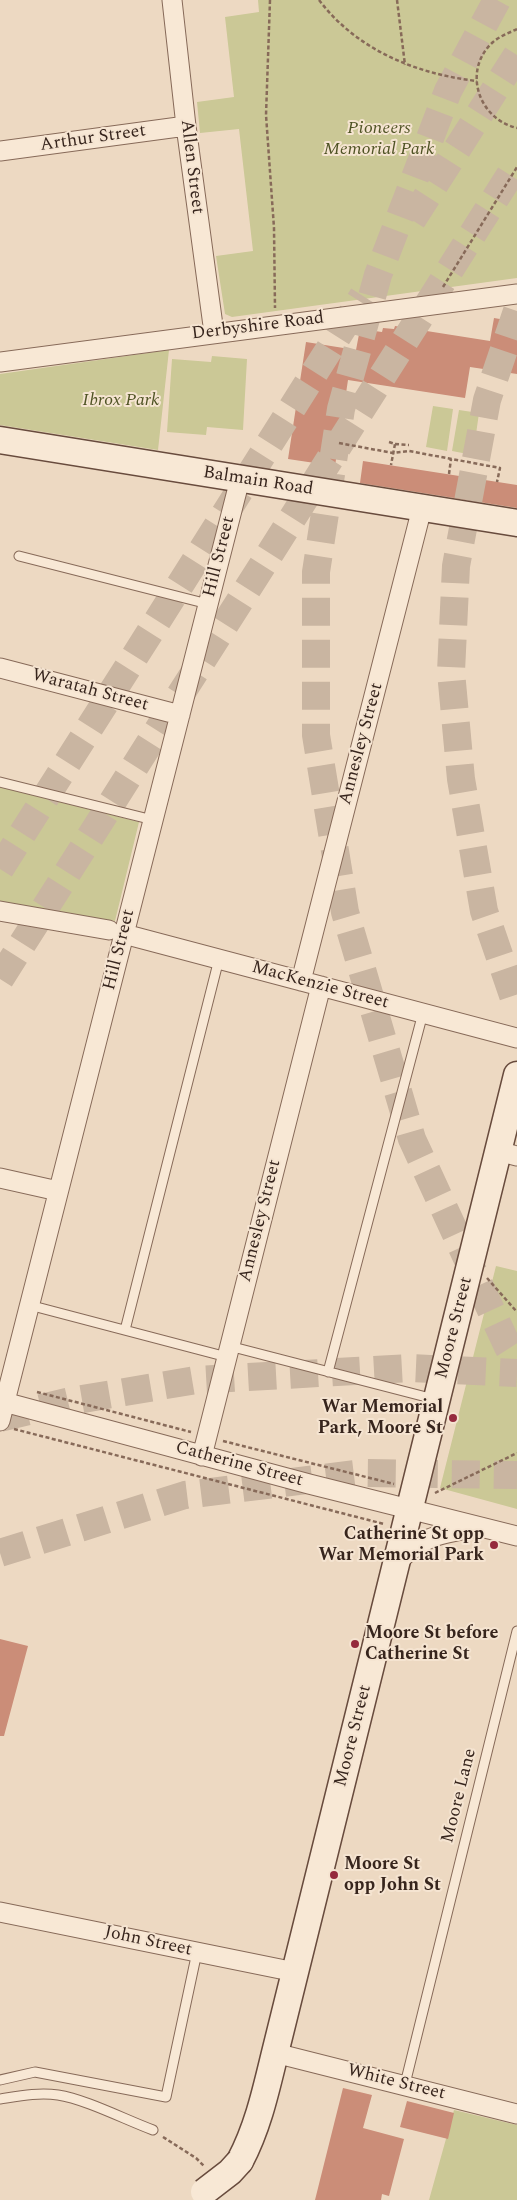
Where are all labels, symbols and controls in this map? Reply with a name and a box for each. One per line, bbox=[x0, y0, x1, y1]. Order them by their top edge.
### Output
park label: Pioneers Memorial Park bbox=[324, 118, 434, 160]
street label: Allen Street bbox=[175, 119, 207, 215]
street label: Arthur Street bbox=[39, 121, 147, 157]
street label: Derbyshire Road bbox=[191, 308, 325, 346]
park label: Ibrox Park bbox=[83, 390, 159, 412]
street label: Balmain Road bbox=[201, 463, 315, 501]
street label: Hill Street bbox=[200, 514, 240, 600]
street label: Waratah Street bbox=[29, 665, 151, 717]
street label: Annesley Street bbox=[335, 681, 389, 807]
street label: Hill Street bbox=[100, 907, 140, 993]
street label: MacKenzie Street bbox=[249, 957, 391, 1015]
street label: Annesley Street bbox=[235, 1158, 287, 1284]
street label: Moore Street bbox=[432, 1275, 478, 1381]
place label: War Memorial Park, Moore St bbox=[318, 1397, 443, 1440]
marker: War Memorial Park, Moore St bbox=[447, 1412, 459, 1424]
street label: Catherine Street bbox=[173, 1438, 305, 1492]
place label: Catherine St opp War Memorial Park bbox=[318, 1524, 484, 1566]
marker: Catherine St opp War Memorial Park bbox=[488, 1539, 500, 1551]
place label: Moore St before Catherine St bbox=[365, 1623, 498, 1666]
marker: Moore St before Catherine St bbox=[349, 1638, 361, 1650]
street label: Moore Street bbox=[331, 1683, 377, 1789]
street label: Moore Lane bbox=[438, 1747, 482, 1845]
place label: Moore St opp John St bbox=[344, 1854, 441, 1896]
marker: Moore St opp John St bbox=[328, 1869, 340, 1881]
street label: John Street bbox=[102, 1922, 194, 1962]
street label: White Street bbox=[345, 2060, 447, 2106]

